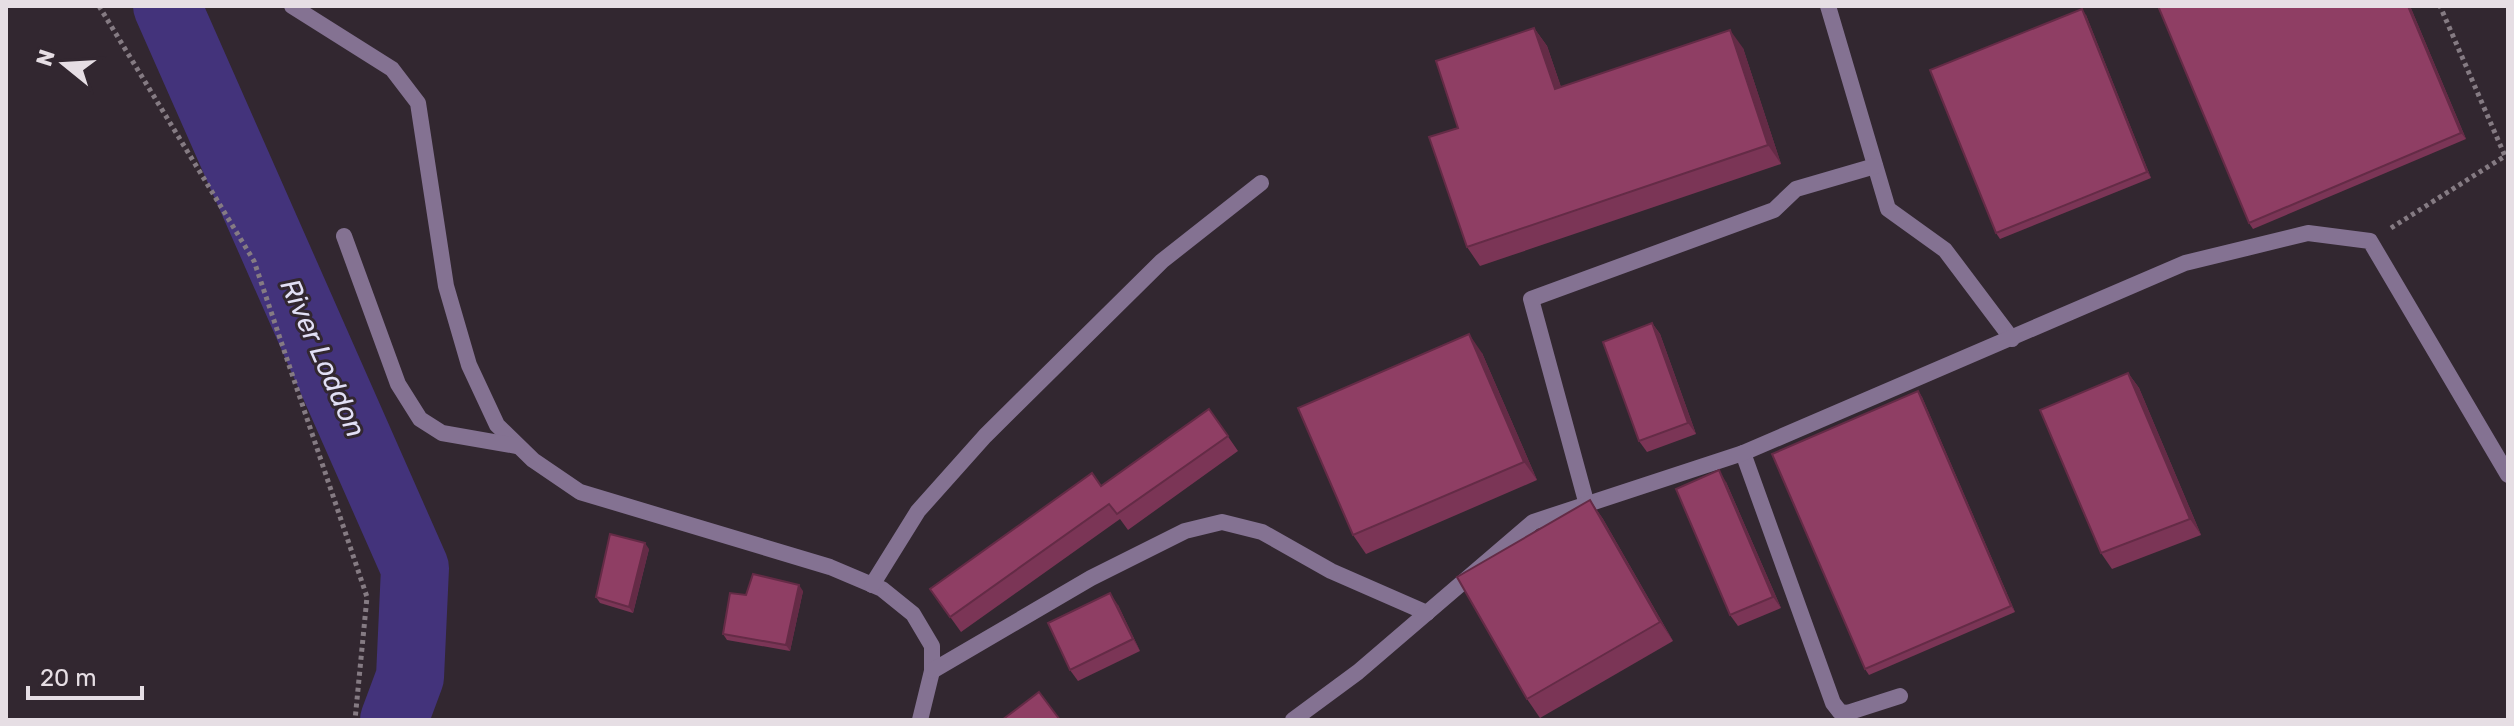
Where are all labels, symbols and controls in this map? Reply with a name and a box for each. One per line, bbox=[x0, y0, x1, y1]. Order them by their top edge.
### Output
north arrow bbox=[24, 24, 104, 104]
text: N bbox=[30, 46, 61, 70]
water label: River Loddon bbox=[273, 274, 373, 442]
scale bar bbox=[28, 650, 142, 700]
text: 20 m bbox=[40, 664, 97, 692]

